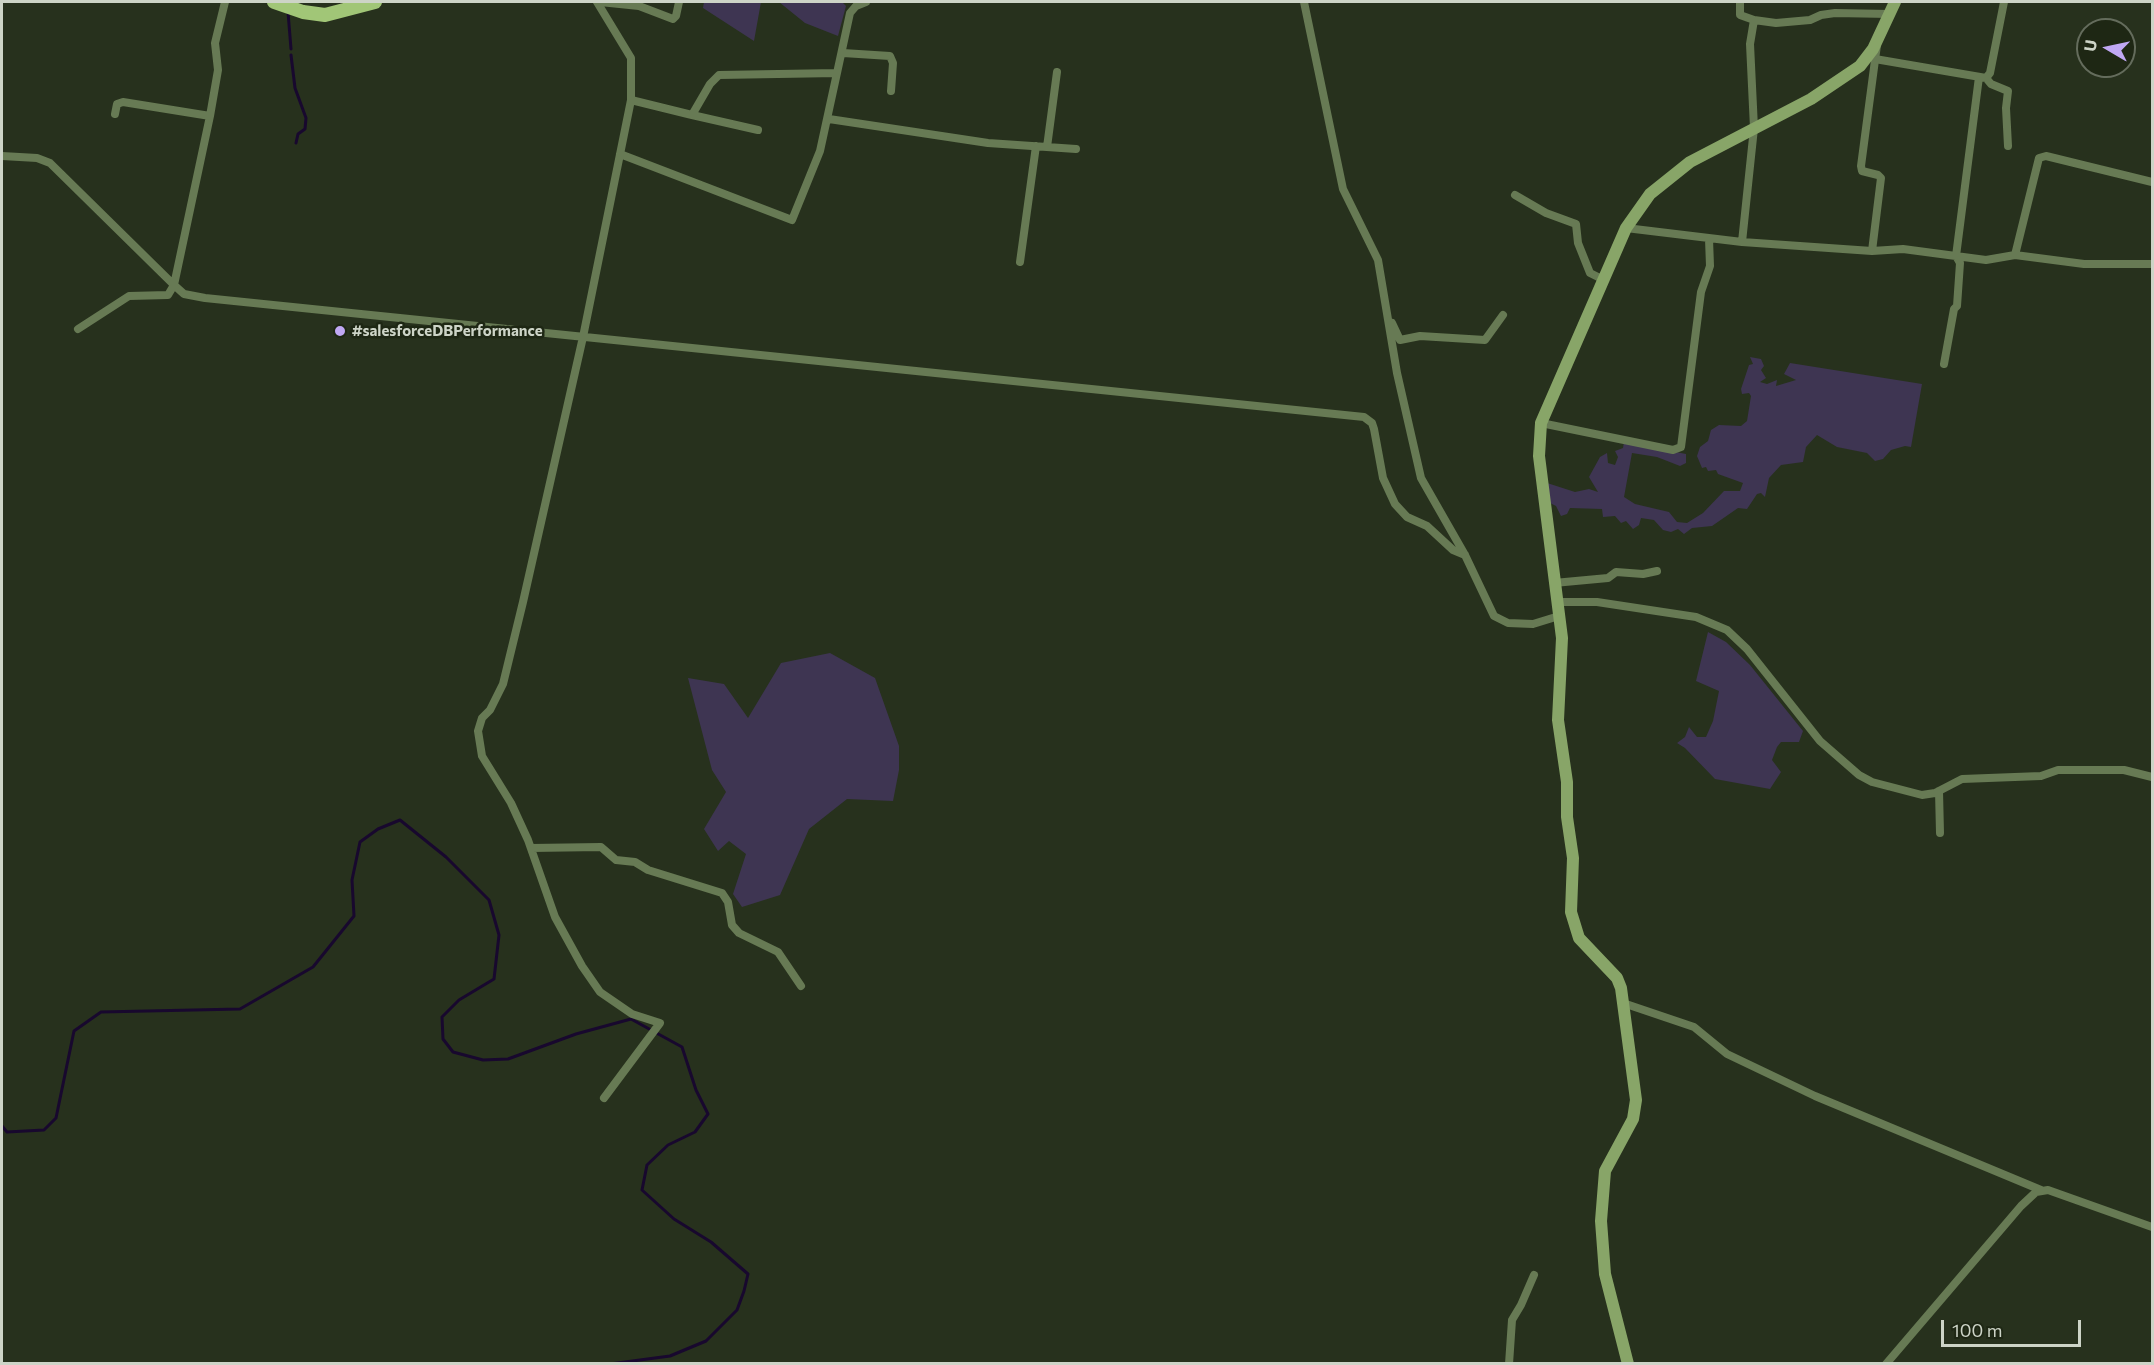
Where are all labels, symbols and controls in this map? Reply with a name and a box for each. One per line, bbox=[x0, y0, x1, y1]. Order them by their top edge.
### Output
north arrow bbox=[2076, 18, 2136, 78]
text: U bbox=[2079, 38, 2100, 53]
place label: #salesforceDBPerformance bbox=[352, 322, 543, 340]
marker: #salesforceDBPerformance bbox=[333, 324, 347, 338]
scale bar bbox=[1944, 1308, 2084, 1346]
text: 100 m bbox=[1952, 1319, 2002, 1341]

